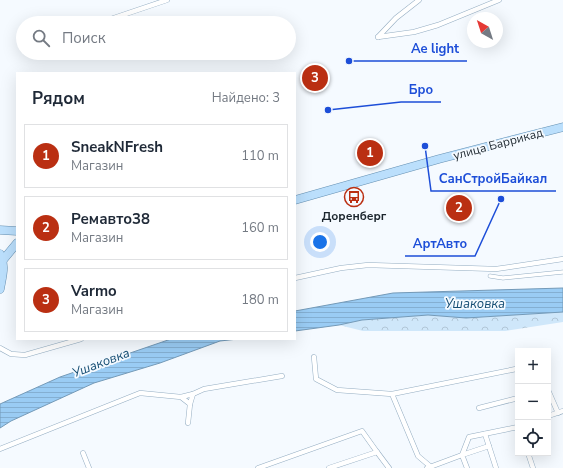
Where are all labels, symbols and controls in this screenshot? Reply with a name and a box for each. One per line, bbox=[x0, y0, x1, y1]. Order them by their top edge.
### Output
north arrow bbox=[467, 12, 503, 48]
search box bbox=[16, 16, 296, 60]
icon: search bbox=[30, 27, 52, 49]
text: Поиск bbox=[62, 28, 106, 48]
callout: Ae light bbox=[403, 36, 467, 61]
text: Ae light bbox=[411, 40, 460, 58]
pin: 3 bbox=[302, 63, 328, 93]
callout: Бро bbox=[401, 77, 441, 102]
text: Бро bbox=[409, 81, 434, 99]
text: Рядом bbox=[32, 87, 85, 110]
text: Найдено: 3 bbox=[212, 89, 280, 107]
street label: улица Баррикад bbox=[451, 124, 545, 164]
text: SneakNFresh bbox=[71, 137, 163, 157]
pin: 1 bbox=[357, 138, 383, 168]
text: 1 bbox=[42, 147, 50, 165]
text: 110 m bbox=[241, 147, 279, 165]
text: Магазин bbox=[71, 157, 123, 175]
callout: СанСтройБайкал bbox=[431, 166, 556, 191]
text: СанСтройБайкал bbox=[439, 170, 547, 188]
bus stop icon: Доренберг bbox=[343, 186, 365, 208]
pin: 2 bbox=[446, 193, 472, 223]
place label: Доренберг bbox=[322, 208, 387, 224]
text: Ремавто38 bbox=[71, 209, 150, 229]
text: 2 bbox=[42, 219, 50, 237]
text: 160 m bbox=[241, 219, 279, 237]
text: Магазин bbox=[71, 229, 123, 247]
callout: АртАвто bbox=[405, 231, 475, 256]
your location bbox=[310, 232, 330, 252]
text: АртАвто bbox=[413, 235, 467, 253]
text: Varmo bbox=[71, 281, 117, 301]
text: 3 bbox=[42, 291, 50, 309]
text: 180 m bbox=[241, 291, 279, 309]
water label: Ушаковка bbox=[445, 295, 505, 313]
text: Магазин bbox=[71, 301, 123, 319]
water label: Ушаковка bbox=[70, 344, 132, 382]
map controls bbox=[515, 348, 551, 456]
button: + bbox=[515, 348, 551, 384]
button: − bbox=[515, 384, 551, 420]
button: locate bbox=[515, 420, 551, 456]

